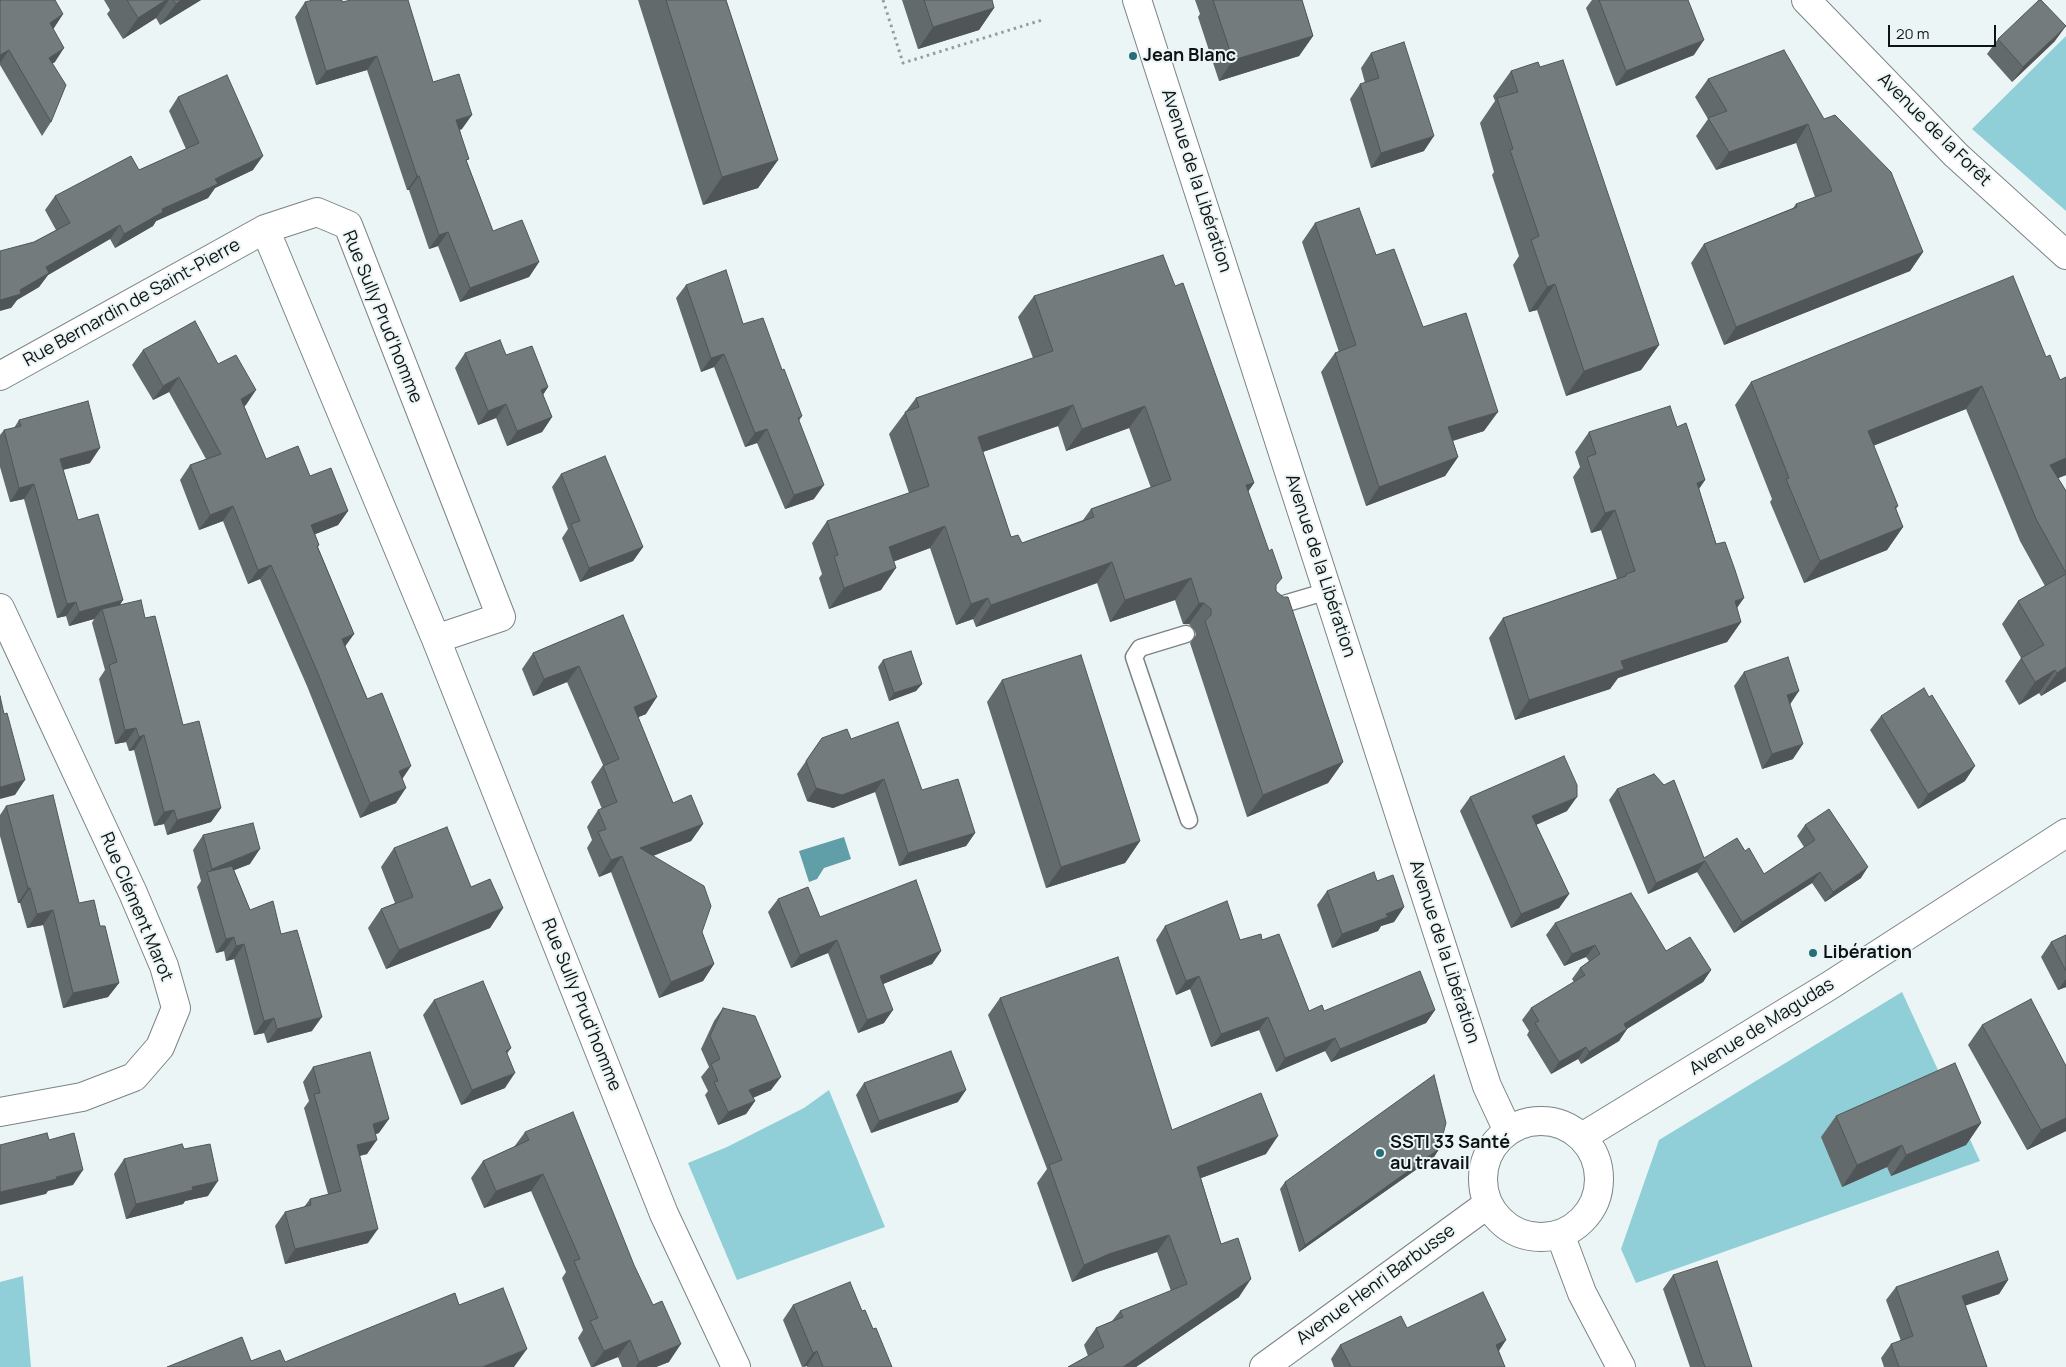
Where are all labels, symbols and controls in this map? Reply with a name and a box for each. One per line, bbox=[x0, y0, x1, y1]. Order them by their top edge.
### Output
scale bar bbox=[1891, 15, 1998, 47]
text: 20 m bbox=[1896, 23, 1929, 44]
place label: Jean Blanc bbox=[1143, 45, 1236, 67]
marker: Jean Blanc bbox=[1127, 50, 1139, 62]
street label: Avenue de la Forêt bbox=[1873, 69, 1995, 191]
street label: Avenue de la Libération bbox=[1156, 87, 1236, 275]
street label: Rue Sully Prud'homme bbox=[337, 227, 427, 407]
street label: Rue Bernardin de Saint-Pierre bbox=[20, 234, 244, 372]
street label: Avenue de la Libération bbox=[1280, 472, 1360, 660]
street label: Rue Clément Marot bbox=[95, 829, 177, 985]
street label: Avenue de la Libération bbox=[1404, 858, 1484, 1046]
street label: Rue Sully Prud'homme bbox=[536, 915, 626, 1095]
place label: Libération bbox=[1823, 942, 1912, 964]
marker: Libération bbox=[1807, 947, 1819, 959]
street label: Avenue de Magudas bbox=[1686, 974, 1838, 1080]
place label: SSTI 33 Santé au travail bbox=[1390, 1132, 1510, 1174]
marker: SSTI 33 Santé au travail bbox=[1374, 1147, 1386, 1159]
street label: Avenue Henri Barbusse bbox=[1292, 1220, 1460, 1350]

